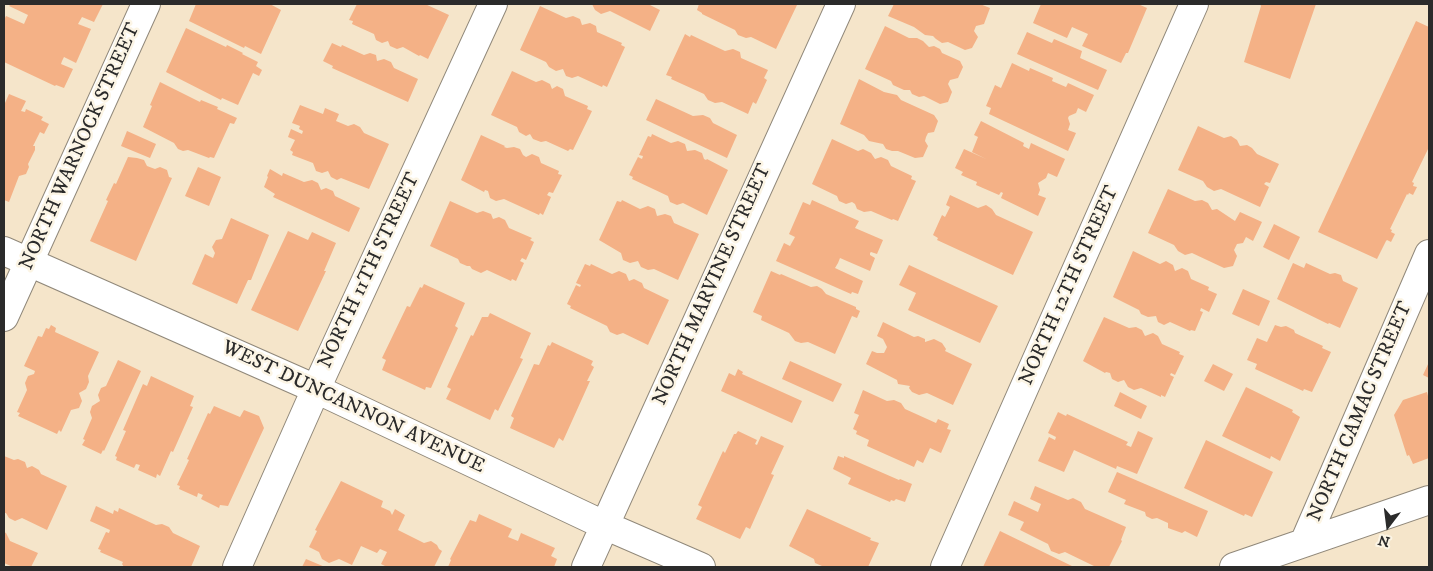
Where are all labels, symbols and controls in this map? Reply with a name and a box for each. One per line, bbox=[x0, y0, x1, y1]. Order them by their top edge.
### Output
street label: NORTH WARNOCK STREET bbox=[16, 20, 146, 274]
street label: NORTH MARVINE STREET bbox=[649, 161, 777, 409]
street label: NORTH 11TH STREET bbox=[314, 169, 426, 373]
street label: NORTH 12TH STREET bbox=[1015, 183, 1125, 389]
street label: NORTH CAMAC STREET bbox=[1304, 298, 1418, 526]
street label: WEST DUNCANNON AVENUE bbox=[218, 336, 488, 480]
north arrow bbox=[1363, 501, 1413, 551]
text: N bbox=[1376, 530, 1392, 551]

